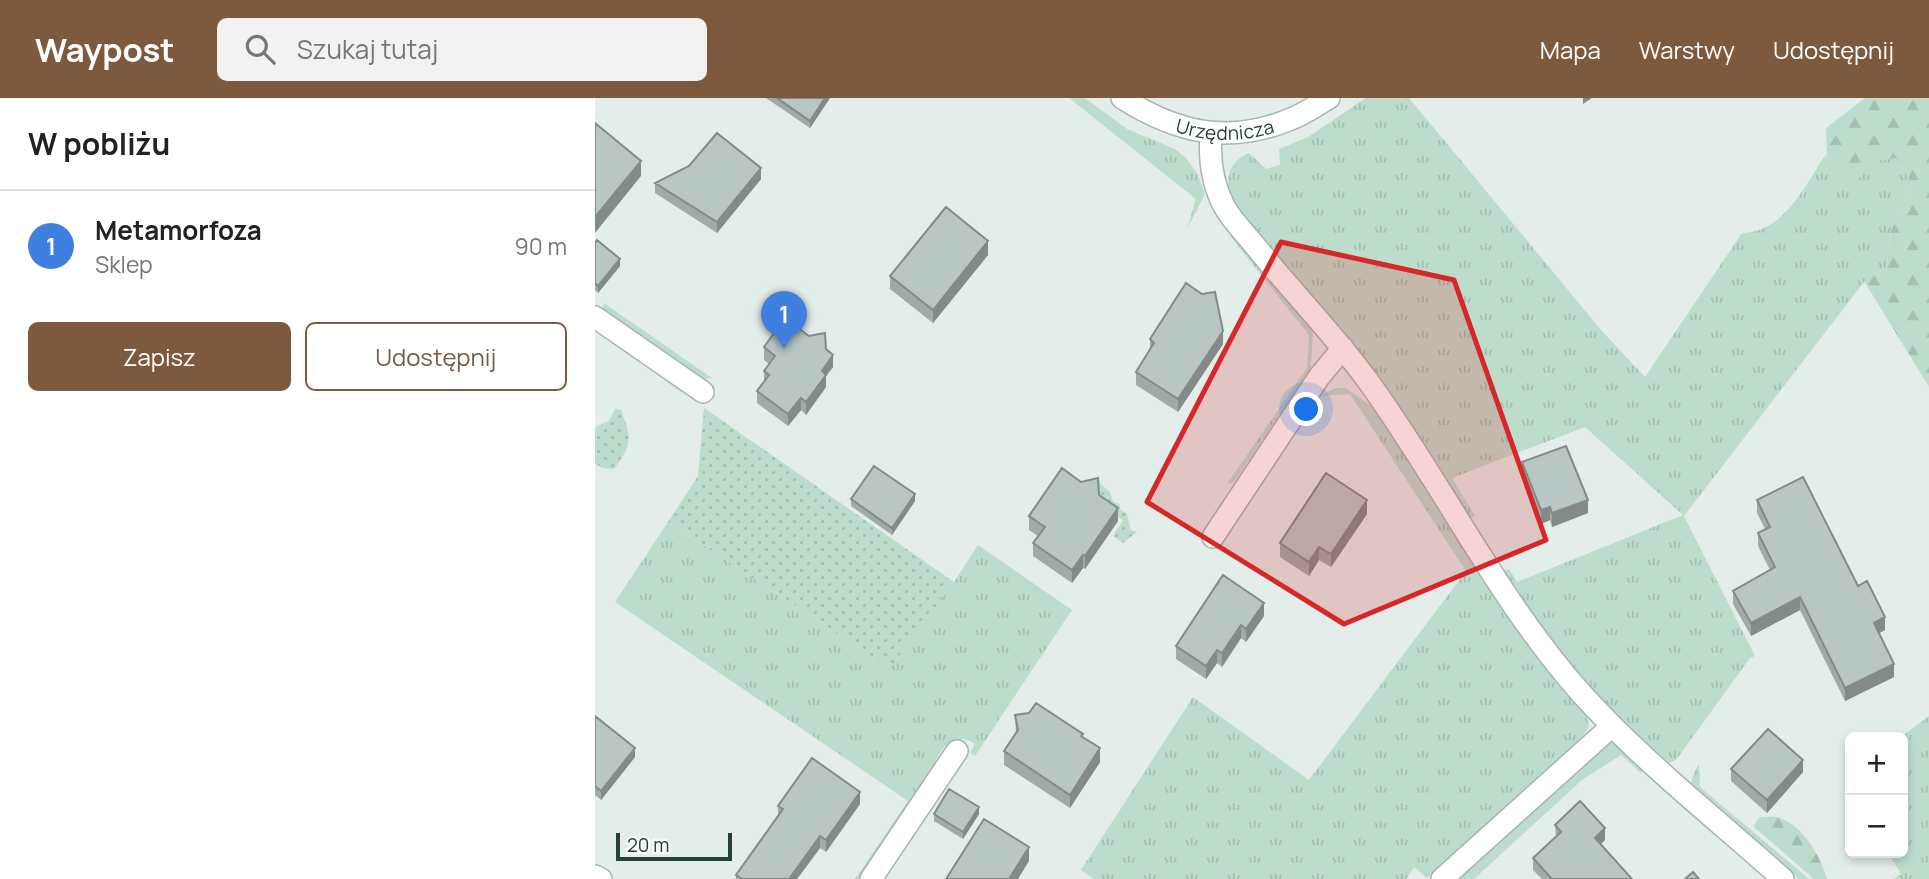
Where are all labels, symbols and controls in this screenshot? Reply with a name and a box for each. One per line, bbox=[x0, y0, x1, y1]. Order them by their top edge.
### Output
search box bbox=[217, 18, 707, 81]
text: Waypost bbox=[35, 27, 175, 72]
icon: search bbox=[241, 30, 279, 68]
text: Szukaj tutaj bbox=[297, 31, 438, 67]
text: Mapa bbox=[1540, 33, 1601, 66]
text: Warstwy bbox=[1639, 33, 1735, 66]
text: Udostępnij bbox=[1773, 33, 1894, 66]
street label: Urzędnicza bbox=[1173, 112, 1277, 146]
text: W pobliżu bbox=[28, 123, 170, 164]
text: Metamorfoza bbox=[95, 212, 262, 248]
text: 1 bbox=[46, 230, 56, 262]
text: 90 m bbox=[515, 230, 567, 262]
text: Sklep bbox=[95, 248, 153, 280]
pin: 1 bbox=[761, 291, 807, 349]
button: Zapisz bbox=[28, 322, 291, 391]
button: Udostępnij bbox=[305, 322, 567, 391]
your location bbox=[1289, 392, 1323, 426]
map controls bbox=[1845, 732, 1908, 858]
button: + bbox=[1845, 732, 1908, 795]
button: − bbox=[1845, 795, 1908, 858]
scale bar bbox=[616, 830, 731, 862]
text: 20 m bbox=[627, 832, 669, 858]

